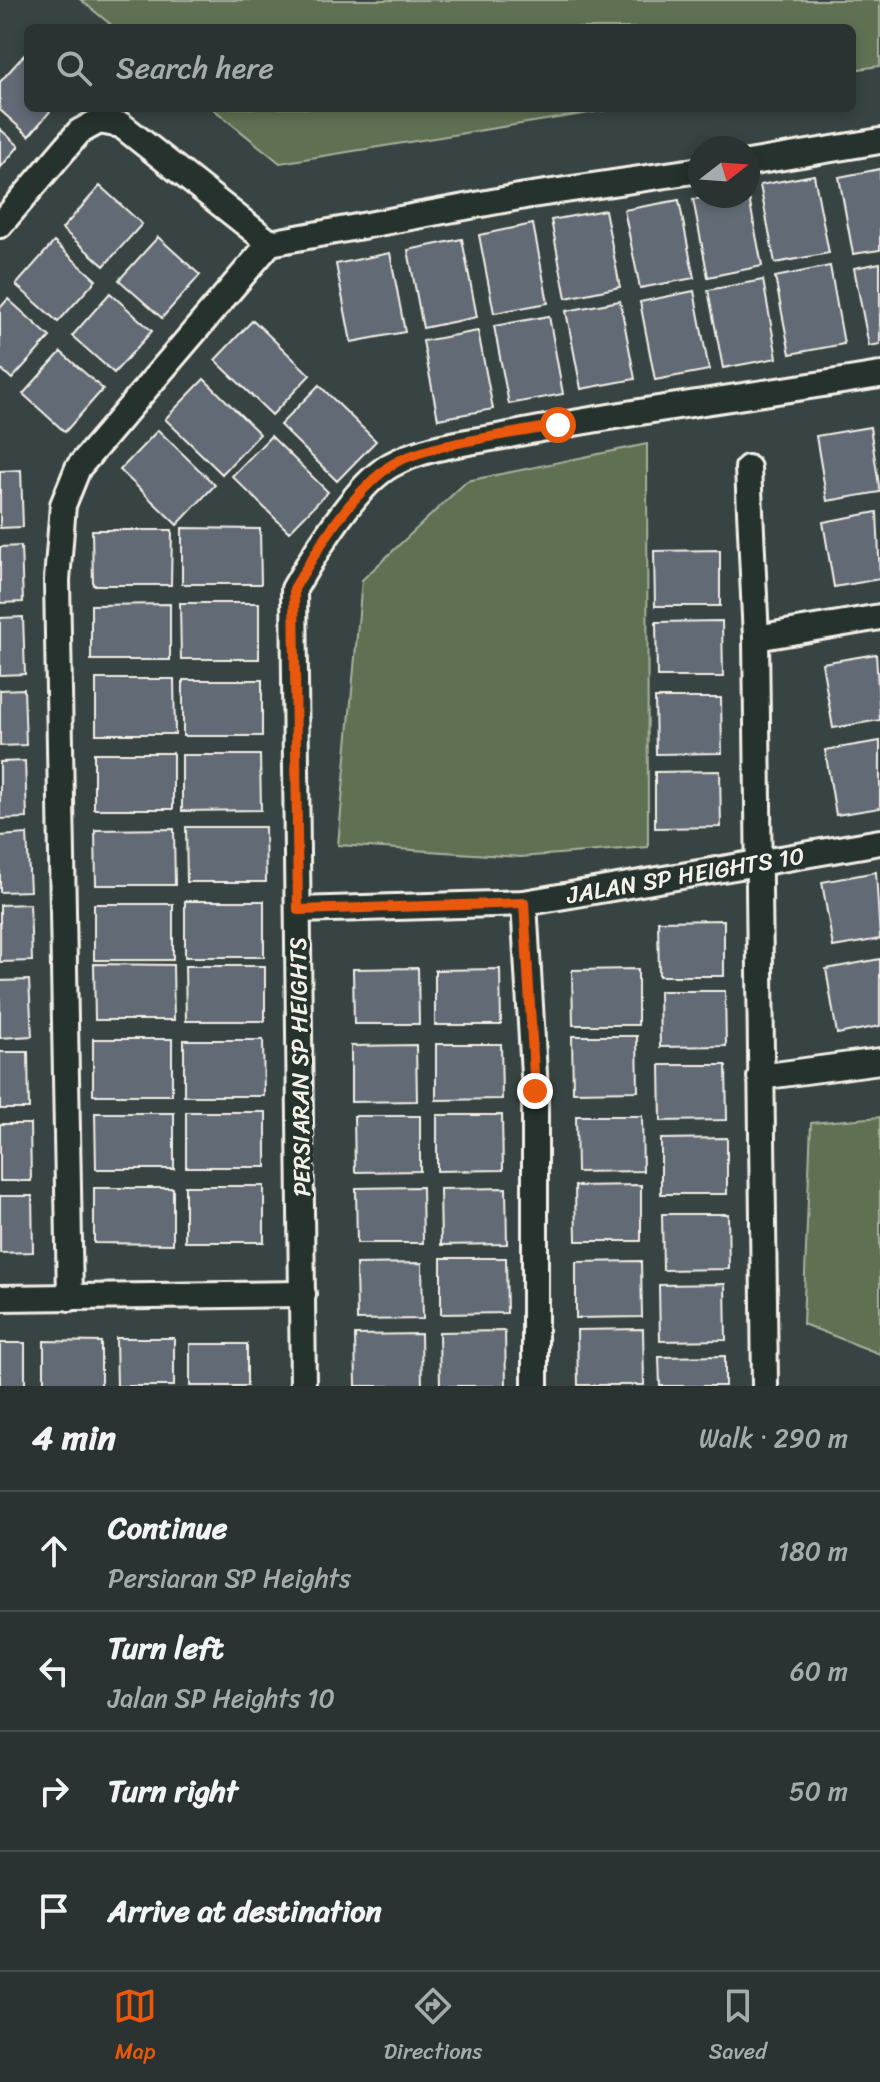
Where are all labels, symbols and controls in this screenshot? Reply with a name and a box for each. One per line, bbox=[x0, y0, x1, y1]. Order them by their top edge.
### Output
search box bbox=[24, 24, 856, 112]
text: Search here bbox=[116, 41, 274, 95]
icon: search bbox=[52, 46, 96, 90]
north arrow bbox=[688, 136, 760, 208]
route start bbox=[540, 407, 576, 443]
street label: JALAN SP HEIGHTS 10 bbox=[562, 834, 808, 917]
street label: PERSIARAN SP HEIGHTS bbox=[277, 937, 323, 1197]
route end bbox=[517, 1073, 553, 1109]
text: 4 min bbox=[32, 1408, 116, 1468]
text: Walk · 290 m bbox=[699, 1415, 848, 1461]
text: Continue bbox=[108, 1501, 227, 1555]
text: 180 m bbox=[778, 1528, 848, 1574]
icon: ahead bbox=[32, 1529, 76, 1573]
text: Persiaran SP Heights bbox=[108, 1555, 351, 1601]
text: Turn left bbox=[108, 1621, 224, 1675]
text: 60 m bbox=[790, 1648, 848, 1694]
icon: left bbox=[32, 1649, 76, 1693]
text: Jalan SP Heights 10 bbox=[108, 1675, 335, 1721]
text: Turn right bbox=[108, 1764, 238, 1818]
text: 50 m bbox=[789, 1768, 848, 1814]
icon: right bbox=[32, 1769, 76, 1813]
text: Arrive at destination bbox=[108, 1884, 382, 1938]
icon: arrive bbox=[32, 1889, 76, 1933]
tab: Map bbox=[113, 1984, 157, 2071]
tab: Directions bbox=[384, 1984, 482, 2071]
tab: Saved bbox=[709, 1984, 767, 2071]

